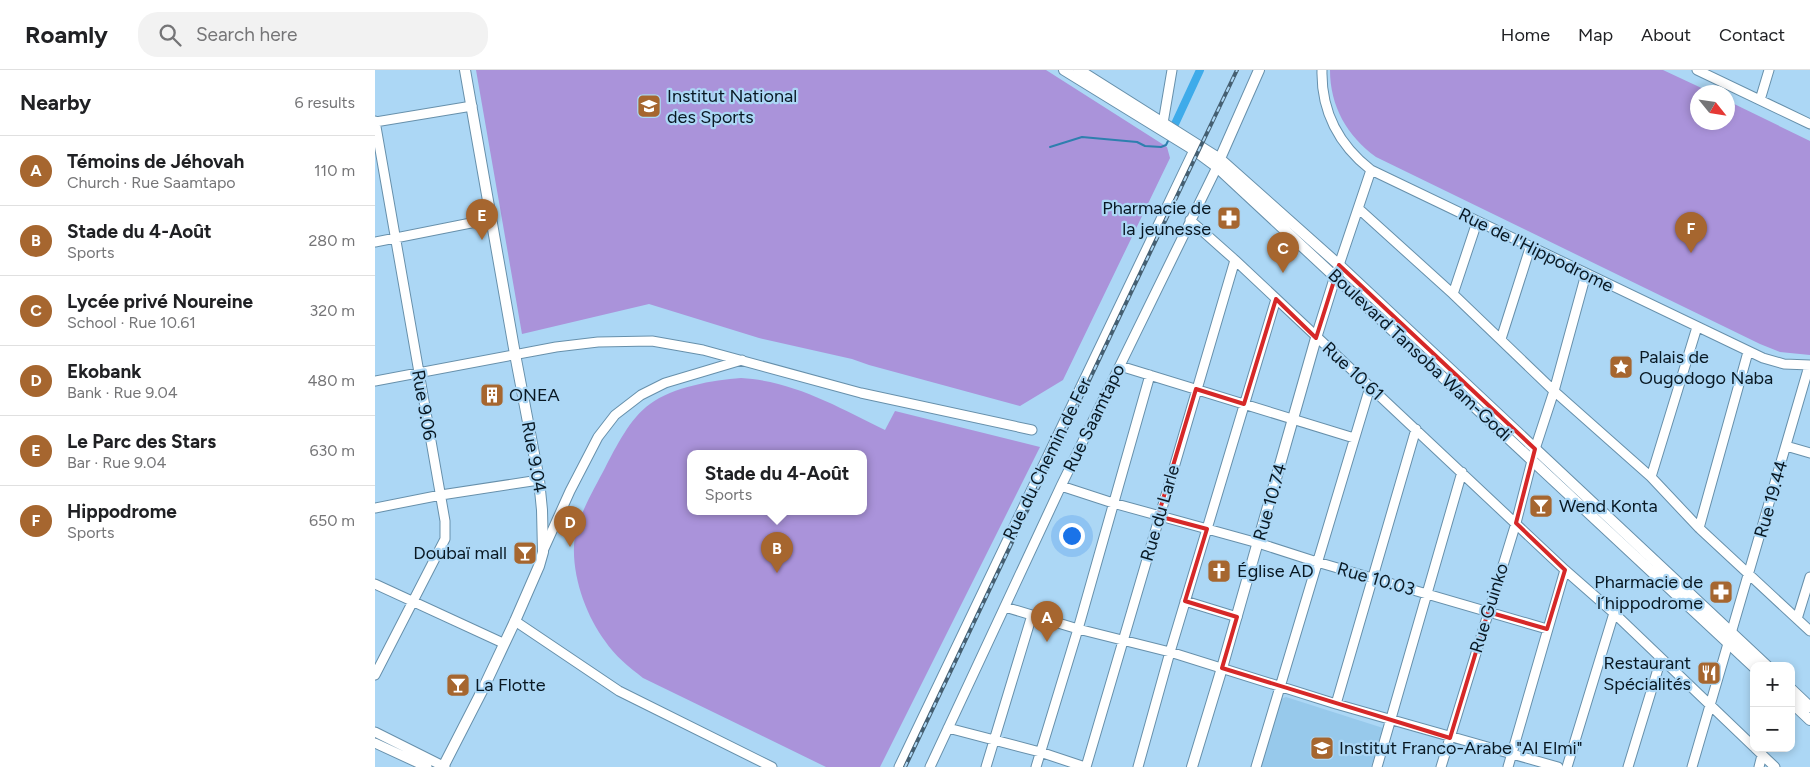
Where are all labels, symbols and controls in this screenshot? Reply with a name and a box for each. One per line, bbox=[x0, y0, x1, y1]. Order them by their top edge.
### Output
search box bbox=[138, 12, 488, 57]
text: Roamly bbox=[25, 20, 108, 49]
icon: search bbox=[156, 21, 184, 49]
text: Search here bbox=[196, 23, 297, 46]
text: Home bbox=[1501, 24, 1550, 46]
text: Map bbox=[1578, 24, 1613, 46]
text: About bbox=[1641, 24, 1691, 46]
text: Contact bbox=[1719, 24, 1785, 46]
place label: Institut National des Sports bbox=[667, 85, 797, 128]
north arrow bbox=[1690, 85, 1735, 130]
text: Nearby bbox=[20, 90, 91, 115]
text: 6 results bbox=[294, 93, 355, 112]
school or university icon: Institut National des Sports bbox=[636, 93, 662, 119]
text: Témoins de Jéhovah bbox=[67, 150, 244, 173]
text: A bbox=[30, 161, 42, 180]
text: 110 m bbox=[314, 161, 355, 180]
text: Church · Rue Saamtapo bbox=[67, 173, 236, 192]
place label: Pharmacie de la jeunesse bbox=[1102, 197, 1211, 240]
pin: E bbox=[466, 199, 498, 240]
street label: Rue de l'Hippodrome bbox=[1455, 203, 1617, 297]
pharmacy icon: Pharmacie de la jeunesse bbox=[1216, 205, 1242, 231]
pin: F bbox=[1675, 212, 1707, 253]
text: Stade du 4-Août bbox=[67, 220, 212, 243]
text: B bbox=[31, 231, 41, 250]
text: 280 m bbox=[308, 231, 355, 250]
pin: C bbox=[1267, 232, 1299, 273]
text: Sports bbox=[67, 243, 114, 262]
street label: Boulevard Tansoba Wam-Godi bbox=[1324, 264, 1516, 446]
text: Lycée privé Noureine bbox=[67, 290, 253, 313]
text: C bbox=[30, 301, 42, 320]
text: 320 m bbox=[310, 301, 355, 320]
text: School · Rue 10.61 bbox=[67, 313, 196, 332]
street label: Rue 10.61 bbox=[1318, 337, 1388, 405]
place label: Palais de Ougodogo Naba bbox=[1639, 346, 1773, 389]
place icon: Palais de Ougodogo Naba bbox=[1608, 354, 1634, 380]
text: Ekobank bbox=[67, 360, 141, 383]
street label: Rue Saamtapo bbox=[1058, 360, 1130, 476]
street label: Rue 9.06 bbox=[407, 368, 441, 442]
text: D bbox=[30, 371, 42, 390]
text: 480 m bbox=[307, 371, 355, 390]
street label: Rue du Chemin de Fer bbox=[998, 374, 1096, 544]
building icon: ONEA bbox=[479, 382, 505, 408]
text: Bank · Rue 9.04 bbox=[67, 383, 178, 402]
place label: ONEA bbox=[509, 384, 560, 406]
street label: Rue 9.04 bbox=[517, 420, 551, 494]
text: Le Parc des Stars bbox=[67, 430, 216, 453]
text: E bbox=[31, 441, 41, 460]
text: 630 m bbox=[309, 441, 355, 460]
popup bbox=[687, 450, 867, 515]
text: Bar · Rue 9.04 bbox=[67, 453, 167, 472]
street label: Rue 19.44 bbox=[1749, 458, 1793, 540]
street label: Rue 10.74 bbox=[1249, 461, 1291, 543]
text: Stade du 4-Août bbox=[705, 462, 849, 485]
street label: Rue du Larle bbox=[1136, 462, 1184, 564]
text: Sports bbox=[705, 485, 752, 504]
bar icon: Wend Konta bbox=[1528, 493, 1554, 519]
place label: Wend Konta bbox=[1559, 495, 1658, 517]
text: Hippodrome bbox=[67, 500, 177, 523]
pin: D bbox=[554, 506, 586, 547]
text: F bbox=[32, 511, 40, 530]
text: 650 m bbox=[309, 511, 355, 530]
text: Sports bbox=[67, 523, 114, 542]
your location bbox=[1059, 523, 1085, 549]
pin: B bbox=[761, 532, 793, 573]
bar icon: Doubaï mall bbox=[512, 540, 538, 566]
place label: Doubaï mall bbox=[413, 542, 507, 564]
street label: Rue 10.03 bbox=[1335, 557, 1417, 601]
church icon: Église AD bbox=[1206, 558, 1232, 584]
place label: Église AD bbox=[1237, 560, 1314, 582]
street label: Rue Guinko bbox=[1465, 561, 1513, 655]
place label: Pharmacie de l´hippodrome bbox=[1594, 571, 1703, 614]
pharmacy icon: Pharmacie de l´hippodrome bbox=[1708, 579, 1734, 605]
pin: A bbox=[1031, 601, 1063, 642]
place label: Restaurant Spécialités bbox=[1603, 652, 1691, 695]
restaurant icon: Restaurant Spécialités bbox=[1696, 660, 1722, 686]
map controls bbox=[1750, 662, 1795, 752]
button: + bbox=[1750, 662, 1795, 707]
bar icon: La Flotte bbox=[445, 672, 471, 698]
place label: La Flotte bbox=[475, 674, 546, 696]
button: − bbox=[1750, 707, 1795, 752]
school or university icon: Institut Franco-Arabe "Al Elmi" bbox=[1309, 735, 1335, 761]
place label: Institut Franco-Arabe "Al Elmi" bbox=[1339, 737, 1582, 759]

